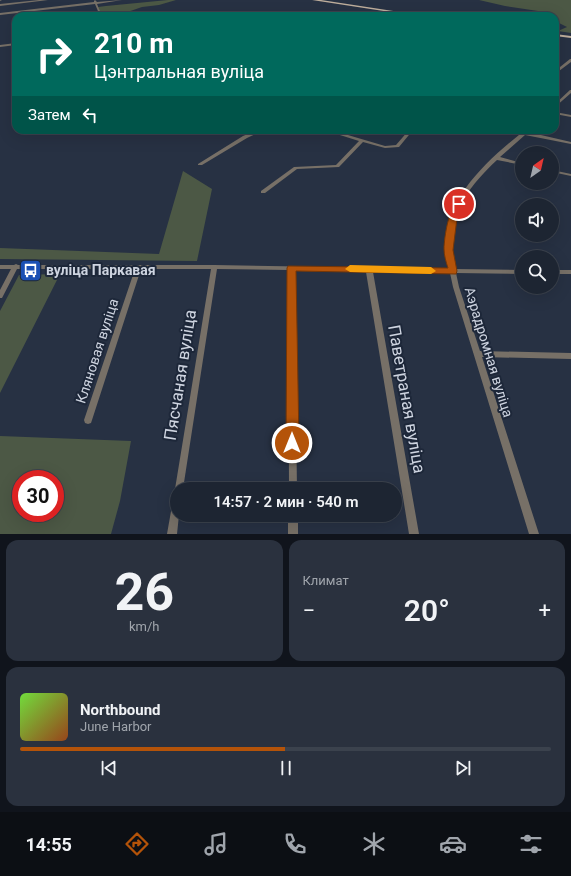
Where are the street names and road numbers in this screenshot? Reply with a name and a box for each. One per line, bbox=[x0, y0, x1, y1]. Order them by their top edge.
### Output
street label: Аэрадромная вуліца bbox=[462, 285, 516, 419]
street label: Кляновая вуліца bbox=[73, 297, 121, 405]
street label: Пясчаная вуліца bbox=[160, 308, 200, 442]
street label: Паветраная вуліца bbox=[384, 323, 430, 475]

